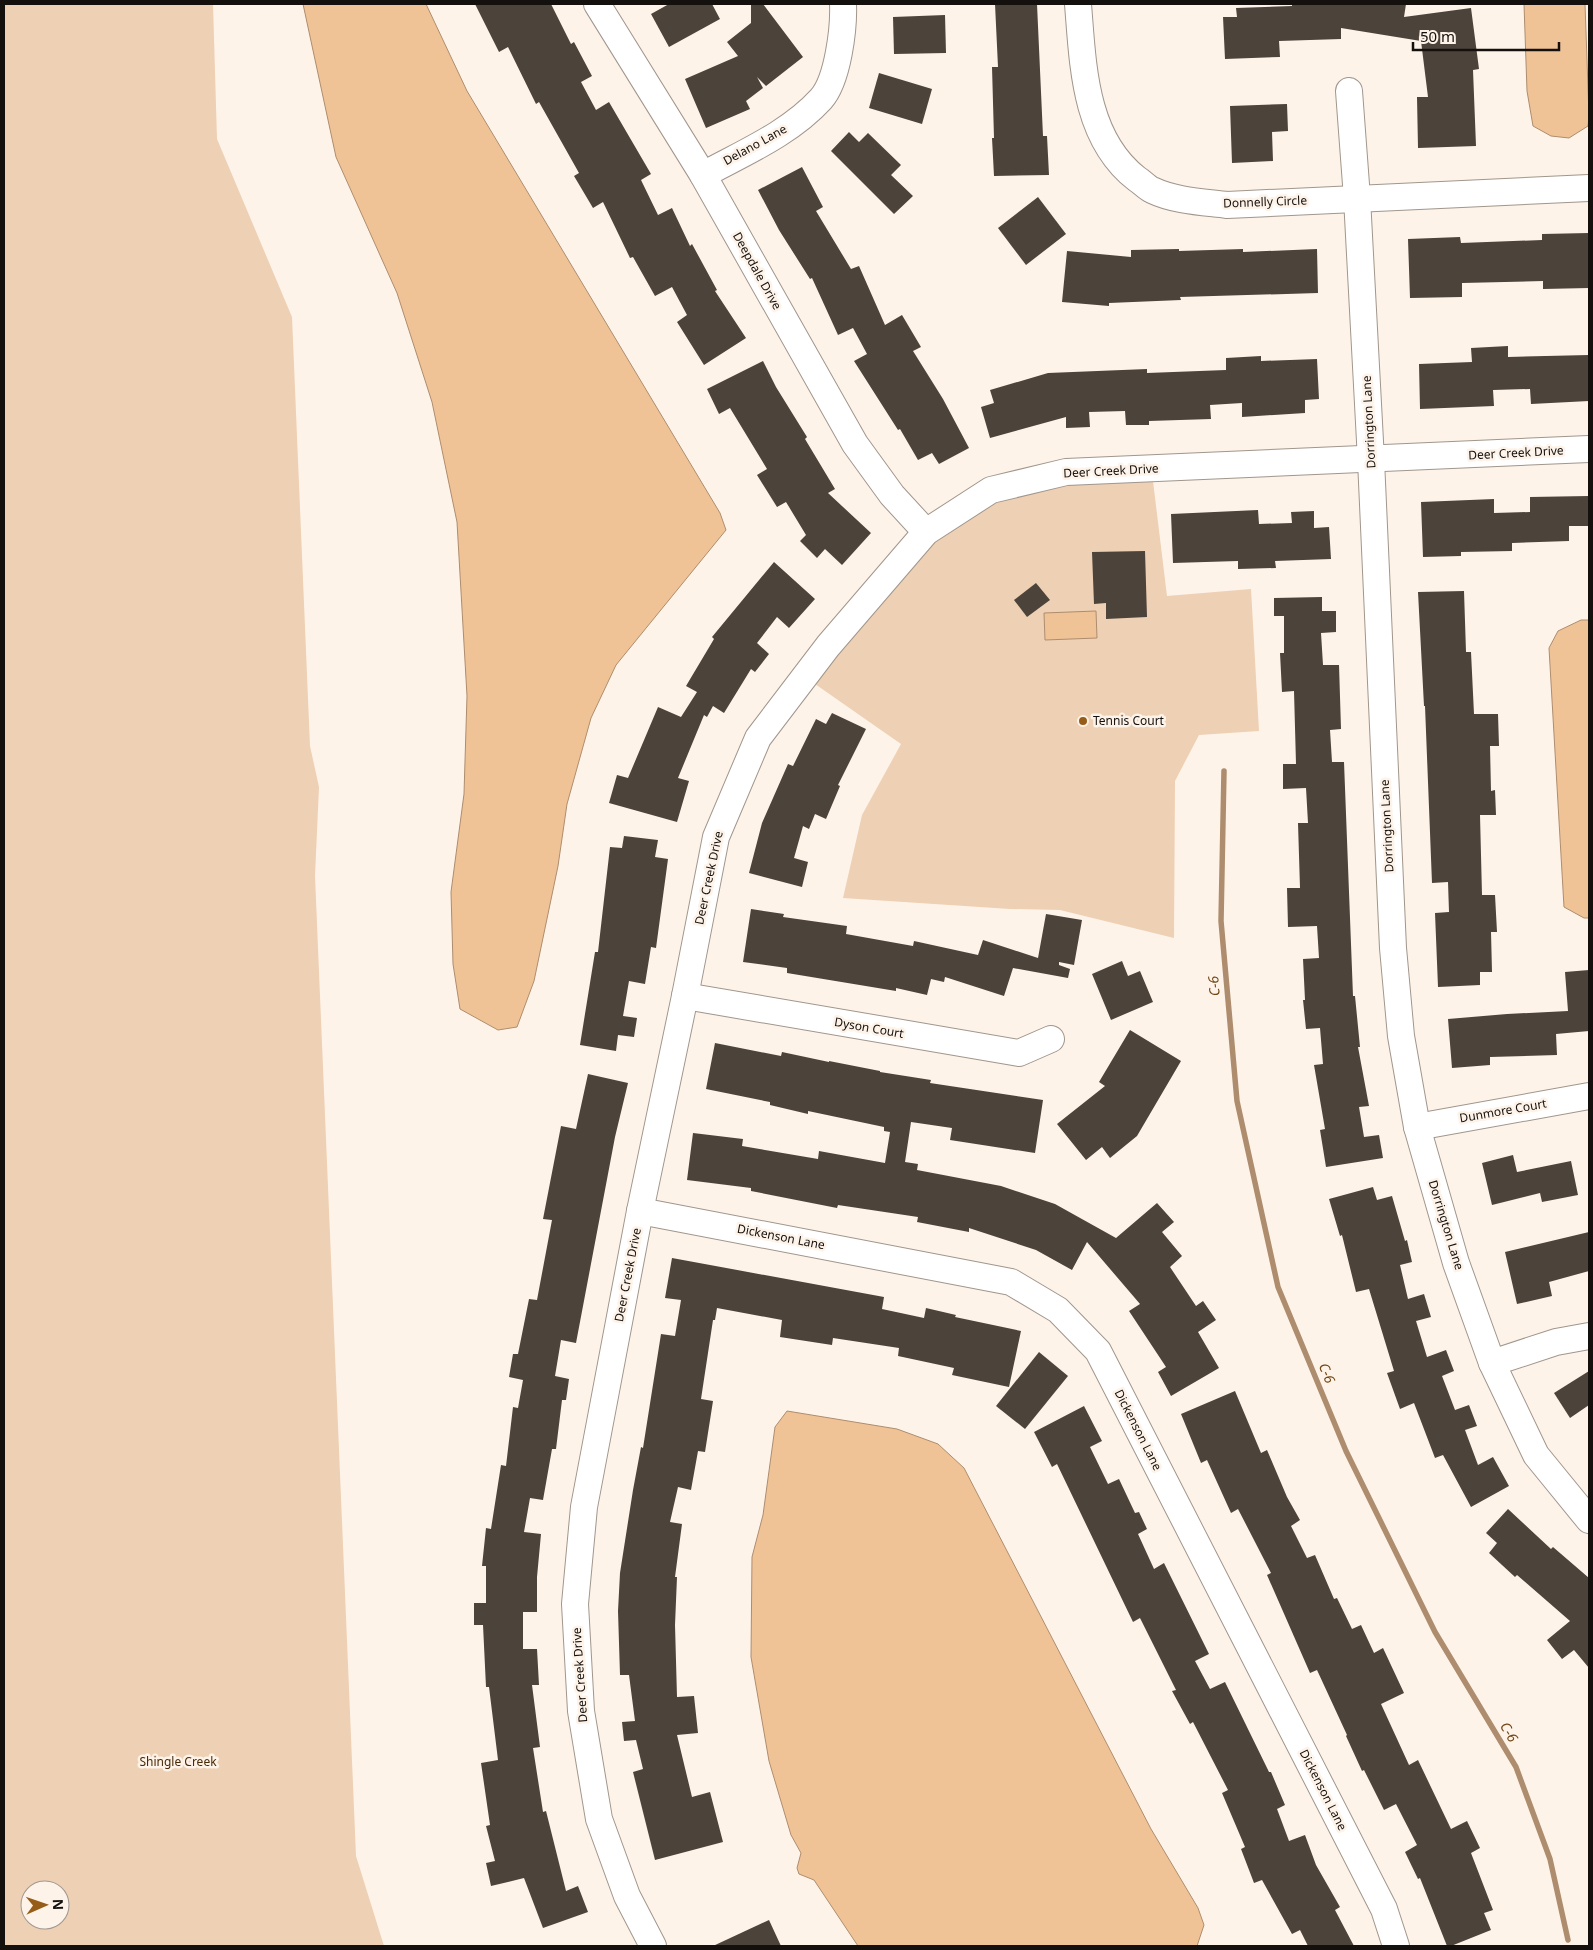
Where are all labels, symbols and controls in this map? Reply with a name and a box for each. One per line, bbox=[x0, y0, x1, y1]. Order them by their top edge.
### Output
scale bar bbox=[1413, 20, 1559, 52]
text: 50 m bbox=[1420, 26, 1455, 46]
street label: Delano Lane bbox=[720, 120, 790, 169]
street label: Donnelly Circle bbox=[1223, 192, 1308, 211]
street label: Deepdale Drive bbox=[729, 229, 786, 313]
street label: Dorrington Lane bbox=[1358, 375, 1379, 469]
street label: Deer Creek Drive bbox=[1468, 442, 1564, 463]
street label: Deer Creek Drive bbox=[1063, 460, 1159, 481]
place label: Tennis Court bbox=[1093, 712, 1165, 729]
marker: Tennis Court bbox=[1077, 715, 1089, 727]
street label: Dorrington Lane bbox=[1376, 779, 1397, 873]
street label: Deer Creek Drive bbox=[690, 829, 727, 926]
water label: C-6 bbox=[1203, 975, 1224, 997]
street label: Dyson Court bbox=[833, 1013, 906, 1042]
street label: Dunmore Court bbox=[1458, 1094, 1548, 1127]
street label: Dorrington Lane bbox=[1425, 1178, 1468, 1272]
street label: Dickenson Lane bbox=[736, 1220, 827, 1253]
street label: Deer Creek Drive bbox=[610, 1226, 645, 1323]
water label: C-6 bbox=[1315, 1360, 1340, 1386]
street label: Dickenson Lane bbox=[1111, 1386, 1166, 1473]
street label: Deer Creek Drive bbox=[568, 1627, 591, 1723]
water label: C-6 bbox=[1496, 1718, 1523, 1746]
street label: Dickenson Lane bbox=[1296, 1746, 1351, 1833]
park label: Shingle Creek bbox=[139, 1753, 217, 1770]
north arrow bbox=[20, 1880, 70, 1930]
text: N bbox=[49, 1899, 68, 1911]

